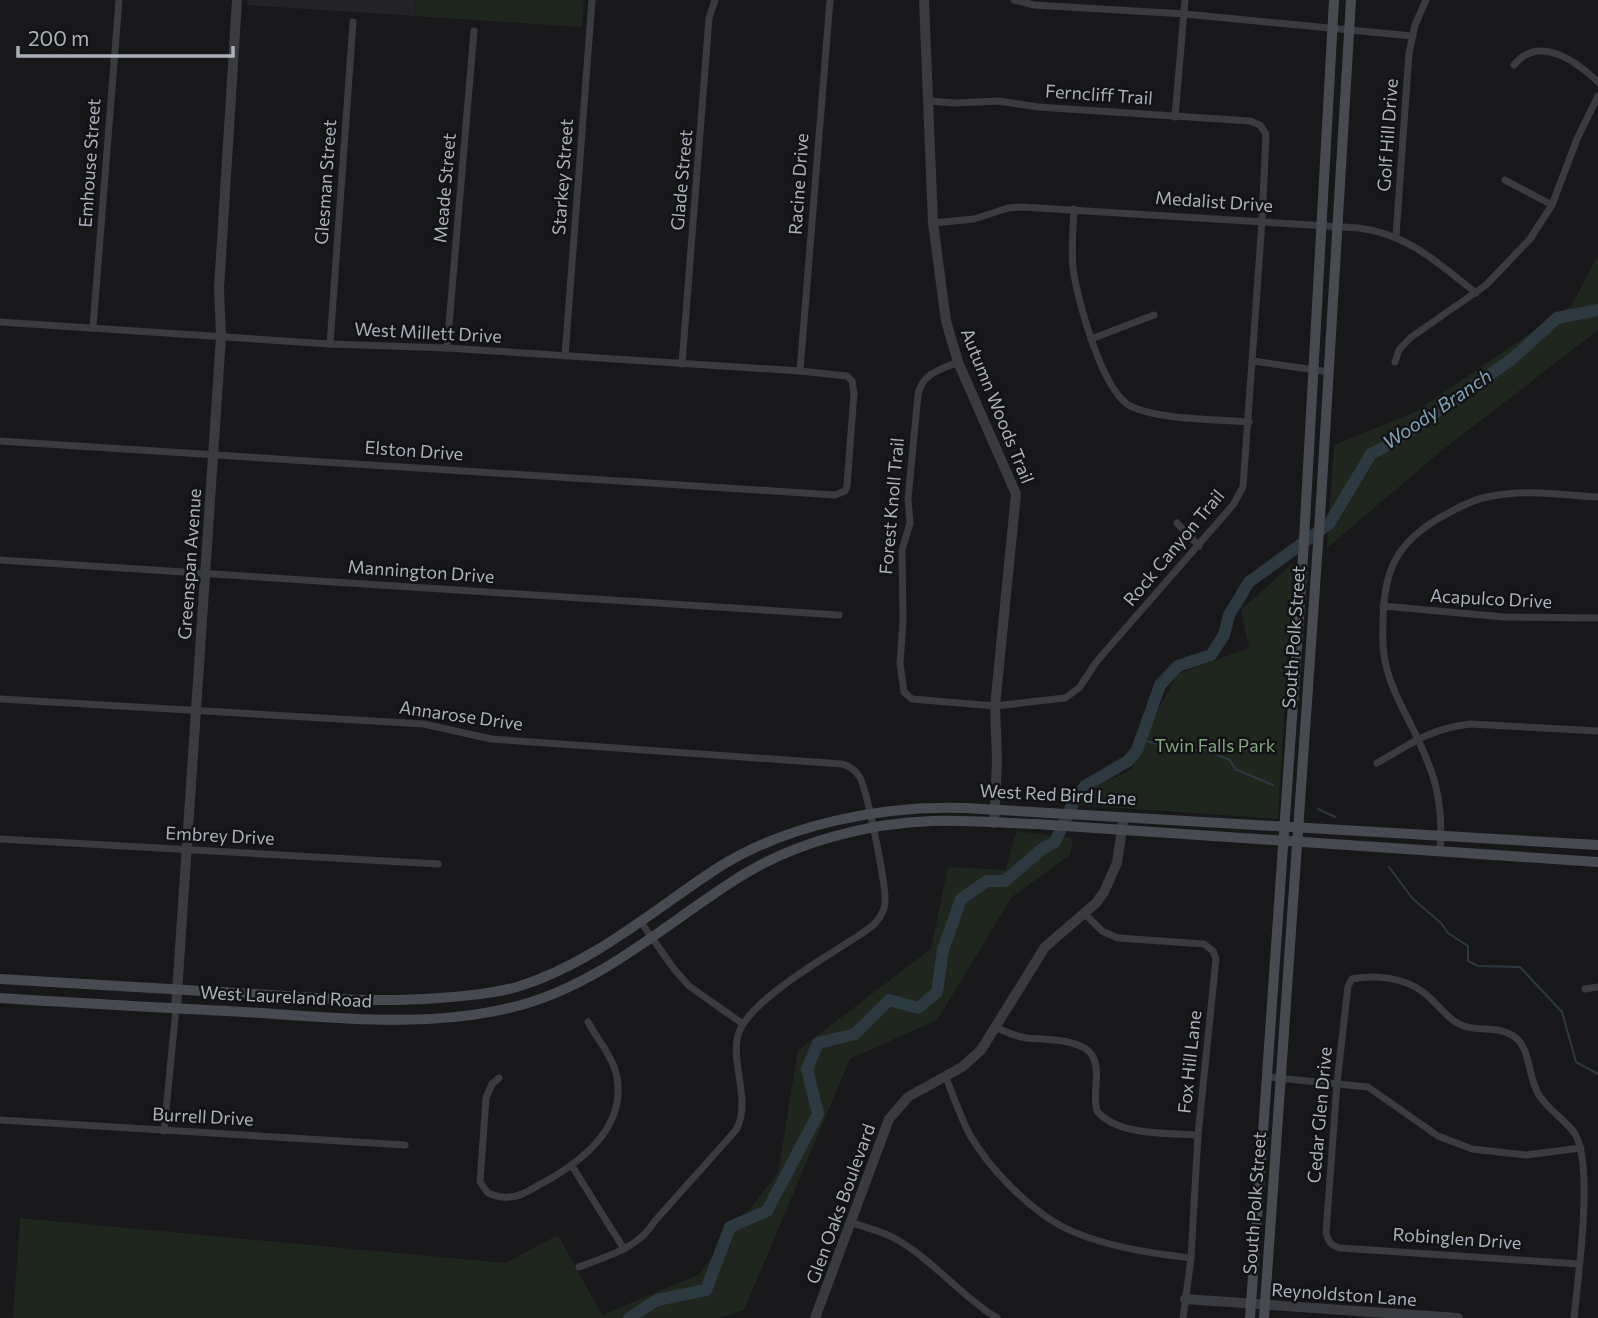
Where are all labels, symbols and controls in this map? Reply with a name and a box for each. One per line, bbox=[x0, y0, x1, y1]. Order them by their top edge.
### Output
scale bar bbox=[18, 14, 233, 58]
text: 200 m bbox=[28, 25, 89, 50]
street label: Golf Hill Drive bbox=[1372, 78, 1402, 192]
street label: Ferncliff Trail bbox=[1044, 79, 1154, 109]
street label: Emhouse Street bbox=[74, 98, 104, 228]
street label: Starkey Street bbox=[547, 118, 577, 236]
street label: Glesman Street bbox=[310, 119, 340, 245]
street label: Glade Street bbox=[666, 128, 696, 231]
street label: Meade Street bbox=[428, 132, 460, 244]
street label: Racine Drive bbox=[783, 132, 813, 235]
street label: Medalist Drive bbox=[1154, 186, 1274, 216]
street label: West Millett Drive bbox=[354, 317, 502, 347]
street label: Autumn Woods Trail bbox=[957, 325, 1039, 486]
water label: Woody Branch bbox=[1378, 364, 1496, 453]
street label: Elston Drive bbox=[364, 436, 464, 464]
street label: Forest Knoll Trail bbox=[874, 436, 908, 575]
street label: Rock Canyon Trail bbox=[1118, 485, 1228, 610]
street label: Greenspan Avenue bbox=[173, 488, 205, 640]
street label: Mannington Drive bbox=[347, 555, 495, 587]
street label: South Polk Street bbox=[1277, 565, 1309, 709]
street label: Acapulco Drive bbox=[1429, 584, 1553, 612]
street label: Annarose Drive bbox=[398, 695, 524, 735]
park label: Twin Falls Park bbox=[1155, 734, 1276, 756]
street label: West Red Bird Lane bbox=[979, 779, 1137, 809]
street label: Embrey Drive bbox=[165, 821, 275, 849]
street label: West Laureland Road bbox=[200, 981, 372, 1011]
street label: Fox Hill Lane bbox=[1173, 1009, 1205, 1115]
street label: Cedar Glen Drive bbox=[1302, 1046, 1336, 1184]
street label: Burrell Drive bbox=[152, 1102, 254, 1130]
street label: Glen Oaks Boulevard bbox=[801, 1121, 879, 1287]
street label: South Polk Street bbox=[1238, 1131, 1270, 1275]
street label: Robinglen Drive bbox=[1392, 1223, 1522, 1253]
street label: Reynoldston Lane bbox=[1271, 1278, 1417, 1310]

